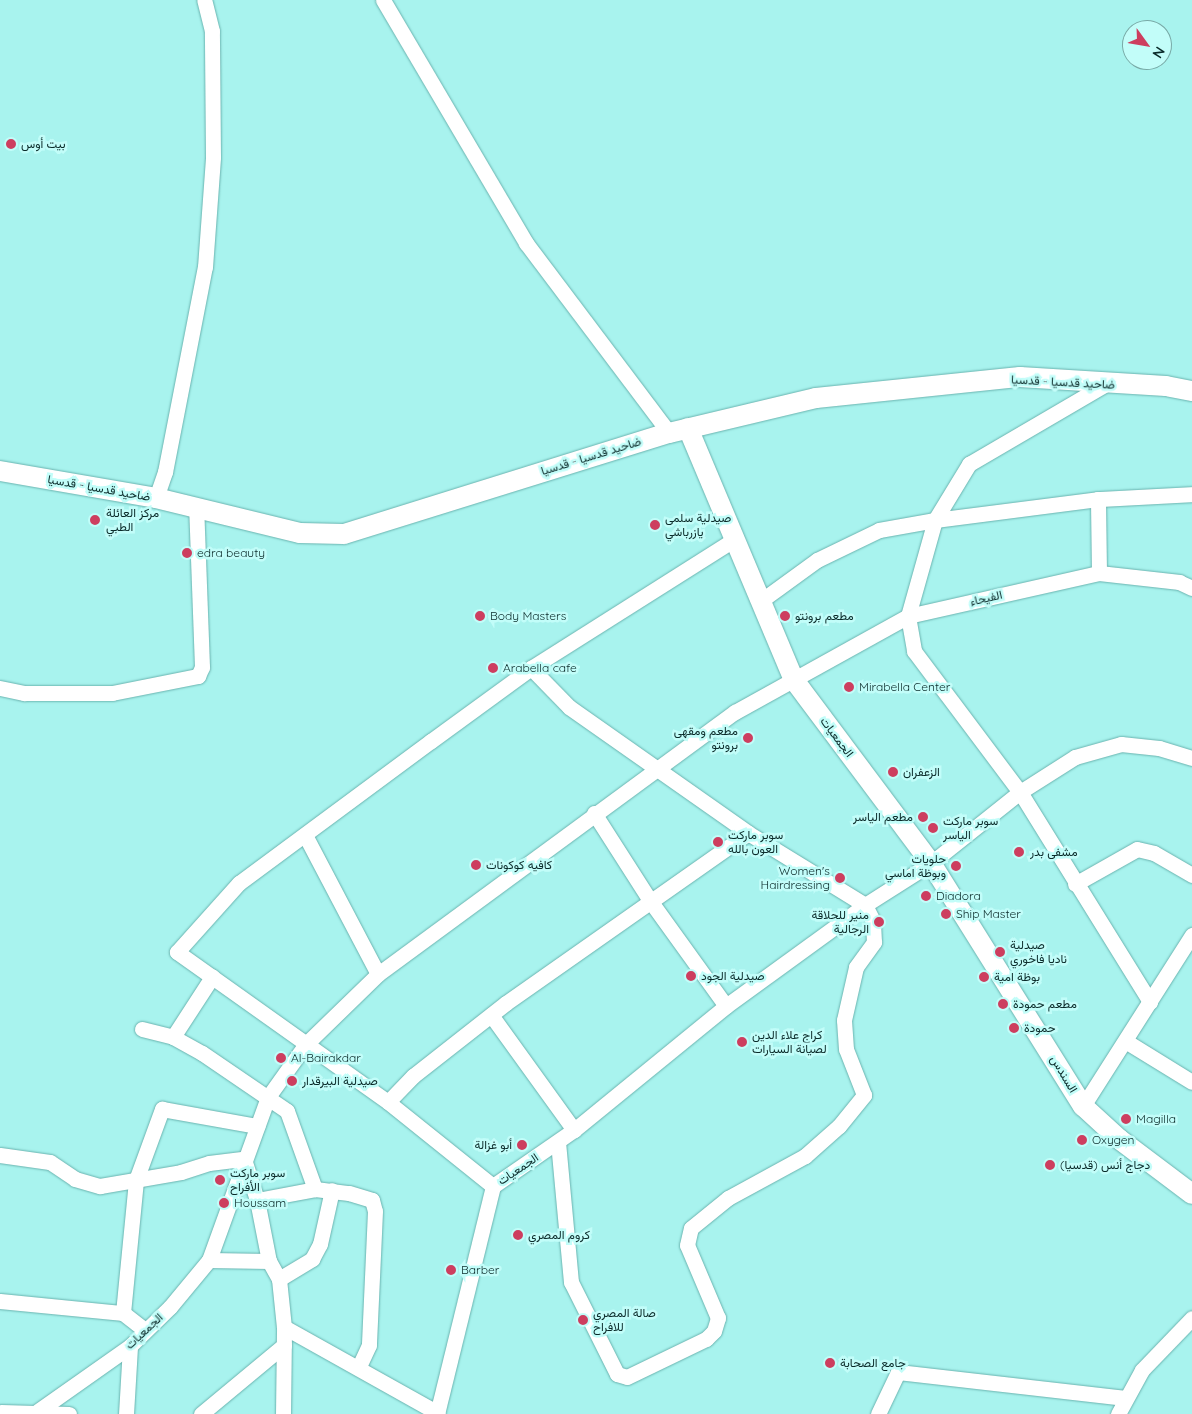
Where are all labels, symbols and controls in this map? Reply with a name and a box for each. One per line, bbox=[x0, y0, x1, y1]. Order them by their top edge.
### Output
north arrow bbox=[1122, 20, 1172, 70]
text: N bbox=[1149, 43, 1169, 62]
place label: بيت أوس bbox=[21, 137, 66, 151]
marker: بيت أوس bbox=[5, 138, 17, 150]
street label: ضاحيد قدسيا - قدسيا bbox=[1011, 372, 1115, 392]
street label: ضاحيد قدسيا - قدسيا bbox=[539, 434, 643, 478]
street label: ضاحيد قدسيا - قدسيا bbox=[46, 472, 152, 504]
place label: مركز العائلة الطبي bbox=[106, 506, 159, 534]
place label: صيدلية سلمى يازرباشي bbox=[665, 511, 731, 539]
marker: مركز العائلة الطبي bbox=[88, 513, 102, 527]
marker: صيدلية سلمى يازرباشي bbox=[649, 519, 661, 531]
place label: edra beauty bbox=[197, 546, 265, 560]
marker: edra beauty bbox=[181, 547, 193, 559]
street label: الفيحاء bbox=[968, 587, 1004, 609]
place label: Body Masters bbox=[490, 609, 566, 623]
place label: مطعم برونتو bbox=[795, 609, 854, 623]
marker: Body Masters bbox=[474, 610, 486, 622]
marker: مطعم برونتو bbox=[779, 610, 791, 622]
place label: Arabella cafe bbox=[503, 661, 577, 675]
marker: Arabella cafe bbox=[487, 662, 499, 674]
place label: Mirabella Center bbox=[859, 680, 950, 694]
marker: Mirabella Center bbox=[843, 681, 855, 693]
street label: الجمعيات bbox=[817, 714, 857, 760]
place label: مطعم ومقهى برونتو bbox=[674, 724, 738, 752]
marker: مطعم ومقهى برونتو bbox=[742, 732, 754, 744]
place label: الزعفران bbox=[903, 765, 940, 779]
marker: الزعفران bbox=[887, 766, 899, 778]
place label: مطعم الياسر bbox=[853, 810, 913, 824]
marker: مطعم الياسر bbox=[917, 811, 929, 823]
place label: سوبر ماركت الياسر bbox=[943, 814, 998, 842]
marker: سوبر ماركت الياسر bbox=[927, 822, 939, 834]
place label: سوبر ماركت العون بالله bbox=[728, 828, 783, 856]
marker: سوبر ماركت العون بالله bbox=[712, 836, 724, 848]
marker: مشفى بدر bbox=[1012, 845, 1026, 859]
place label: مشفى بدر bbox=[1030, 845, 1078, 859]
place label: حلويات وبوظة اماسي bbox=[885, 852, 946, 880]
place label: كافيه كوكونات bbox=[486, 858, 552, 872]
marker: كافيه كوكونات bbox=[470, 859, 482, 871]
marker: حلويات وبوظة اماسي bbox=[950, 860, 962, 872]
place label: Women's Hairdressing bbox=[761, 864, 830, 892]
marker: Women's Hairdressing bbox=[834, 872, 846, 884]
place label: Diadora bbox=[936, 889, 981, 903]
marker: Diadora bbox=[920, 890, 932, 902]
place label: Ship Master bbox=[956, 907, 1021, 921]
place label: منير للحلاقة الرجالية bbox=[811, 908, 869, 936]
marker: Ship Master bbox=[940, 908, 952, 920]
marker: منير للحلاقة الرجالية bbox=[873, 916, 885, 928]
place label: صيدلية ناديا فاخوري bbox=[1010, 938, 1067, 966]
marker: صيدلية ناديا فاخوري bbox=[994, 946, 1006, 958]
place label: صيدلية الجود bbox=[701, 969, 765, 983]
marker: صيدلية الجود bbox=[685, 970, 697, 982]
place label: بوظة امية bbox=[994, 970, 1040, 984]
marker: بوظة امية bbox=[978, 971, 990, 983]
place label: مطعم حمودة bbox=[1013, 997, 1077, 1011]
marker: مطعم حمودة bbox=[997, 998, 1009, 1010]
place label: حمودة bbox=[1024, 1021, 1056, 1035]
marker: حمودة bbox=[1008, 1022, 1020, 1034]
place label: كراج علاء الدين لصيانة السيارات bbox=[752, 1028, 827, 1056]
marker: كراج علاء الدين لصيانة السيارات bbox=[736, 1036, 748, 1048]
place label: Al-Bairakdar bbox=[291, 1051, 361, 1065]
marker: Al-Bairakdar bbox=[275, 1052, 287, 1064]
street label: السندس bbox=[1047, 1053, 1081, 1095]
place label: صيدلية البيرقدار bbox=[302, 1074, 378, 1088]
marker: صيدلية البيرقدار bbox=[286, 1075, 298, 1087]
place label: Magilla bbox=[1136, 1112, 1176, 1126]
marker: Magilla bbox=[1120, 1113, 1132, 1125]
place label: Oxygen bbox=[1092, 1133, 1134, 1147]
marker: Oxygen bbox=[1076, 1134, 1088, 1146]
place label: أبو غزالة bbox=[475, 1138, 512, 1152]
marker: أبو غزالة bbox=[516, 1139, 528, 1151]
street label: الجمعيات bbox=[495, 1150, 541, 1188]
place label: دجاج أنس (قدسيا) bbox=[1060, 1158, 1150, 1172]
marker: دجاج أنس (قدسيا) bbox=[1044, 1159, 1056, 1171]
place label: سوبر ماركت الأفراح bbox=[230, 1166, 285, 1194]
marker: سوبر ماركت الأفراح bbox=[214, 1174, 226, 1186]
place label: Houssam bbox=[234, 1196, 286, 1210]
marker: Houssam bbox=[218, 1197, 230, 1209]
place label: كروم المصري bbox=[528, 1228, 590, 1242]
marker: كروم المصري bbox=[512, 1229, 524, 1241]
place label: Barber bbox=[461, 1263, 499, 1277]
marker: Barber bbox=[445, 1264, 457, 1276]
place label: صالة المصري للافراح bbox=[593, 1306, 656, 1334]
street label: الجمعيات bbox=[122, 1310, 166, 1352]
marker: صالة المصري للافراح bbox=[577, 1314, 589, 1326]
place label: جامع الصحابة bbox=[840, 1356, 906, 1370]
marker: جامع الصحابة bbox=[824, 1357, 836, 1369]

